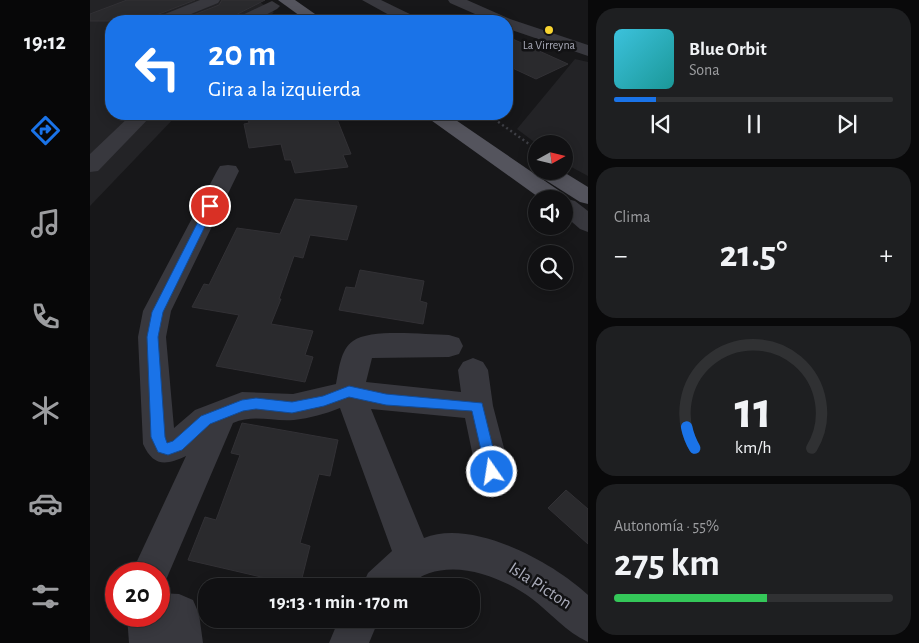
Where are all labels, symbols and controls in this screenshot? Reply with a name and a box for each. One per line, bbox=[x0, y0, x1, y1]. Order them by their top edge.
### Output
marker: La Virreyna bbox=[543, 24, 555, 36]
text: 19:12 bbox=[24, 31, 66, 53]
icon: left bbox=[125, 35, 190, 100]
text: 20 m bbox=[208, 37, 276, 72]
place label: La Virreyna bbox=[523, 39, 576, 52]
text: Blue Orbit bbox=[689, 40, 767, 59]
text: Sona bbox=[689, 62, 720, 78]
text: Gira a la izquierda bbox=[208, 78, 361, 100]
icon: previous bbox=[647, 110, 675, 138]
icon: pause bbox=[740, 110, 768, 138]
icon: next bbox=[833, 110, 861, 138]
icon: directions bbox=[28, 113, 63, 148]
north arrow bbox=[528, 135, 572, 180]
map controls bbox=[528, 135, 573, 290]
pin bbox=[189, 185, 231, 227]
button: sound bbox=[528, 190, 573, 235]
icon: arrive bbox=[196, 192, 224, 220]
icon: music bbox=[28, 206, 63, 241]
text: Clima bbox=[614, 209, 650, 225]
text: 21.5° bbox=[720, 236, 787, 274]
text: − bbox=[614, 242, 627, 270]
text: + bbox=[880, 242, 893, 270]
button: search bbox=[528, 245, 573, 290]
icon: phone bbox=[28, 299, 63, 334]
text: 11 bbox=[735, 385, 772, 437]
icon: climate bbox=[28, 393, 63, 428]
text: km/h bbox=[735, 439, 772, 457]
position arrow bbox=[465, 445, 517, 497]
icon: car bbox=[28, 486, 63, 521]
text: Autonomía · 55% bbox=[614, 518, 719, 534]
text: 275 km bbox=[614, 545, 720, 583]
street label: Isla Picton bbox=[505, 559, 575, 613]
speed limit sign: 20 bbox=[105, 562, 170, 627]
icon: filters bbox=[28, 579, 63, 614]
text: 19:13 · 1 min · 170 m bbox=[270, 593, 408, 612]

